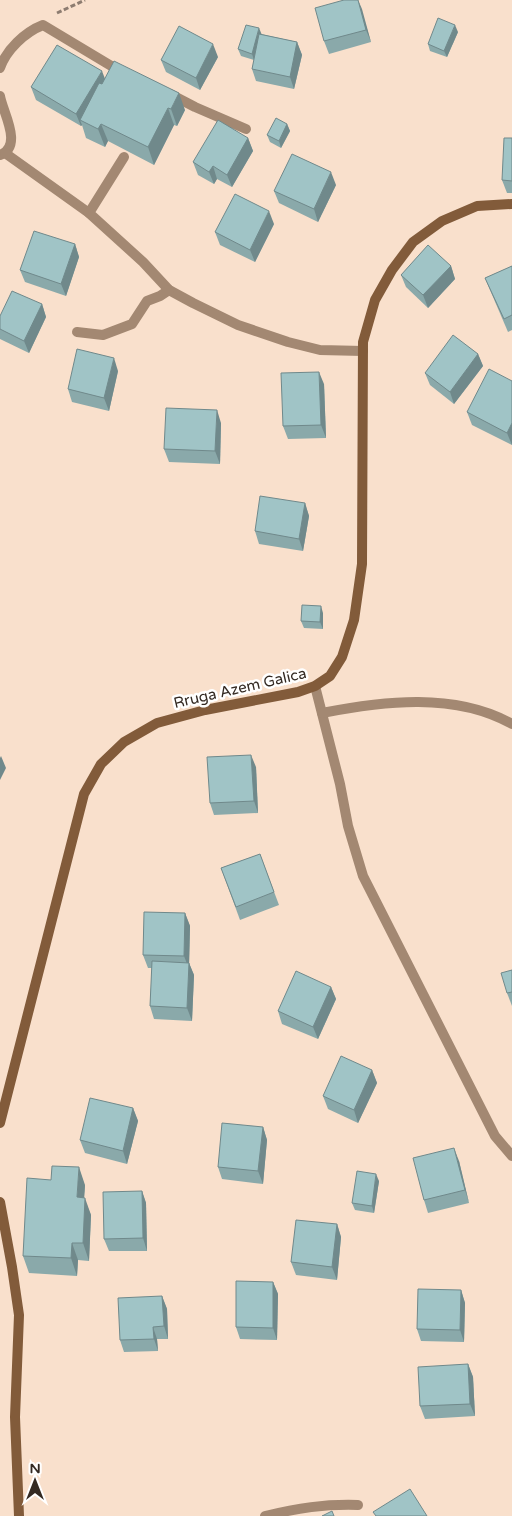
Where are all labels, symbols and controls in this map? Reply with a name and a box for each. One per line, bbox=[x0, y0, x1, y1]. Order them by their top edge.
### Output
street label: Rruga Azem Galica bbox=[172, 664, 308, 712]
north arrow bbox=[10, 1456, 60, 1506]
text: N bbox=[29, 1460, 41, 1477]

